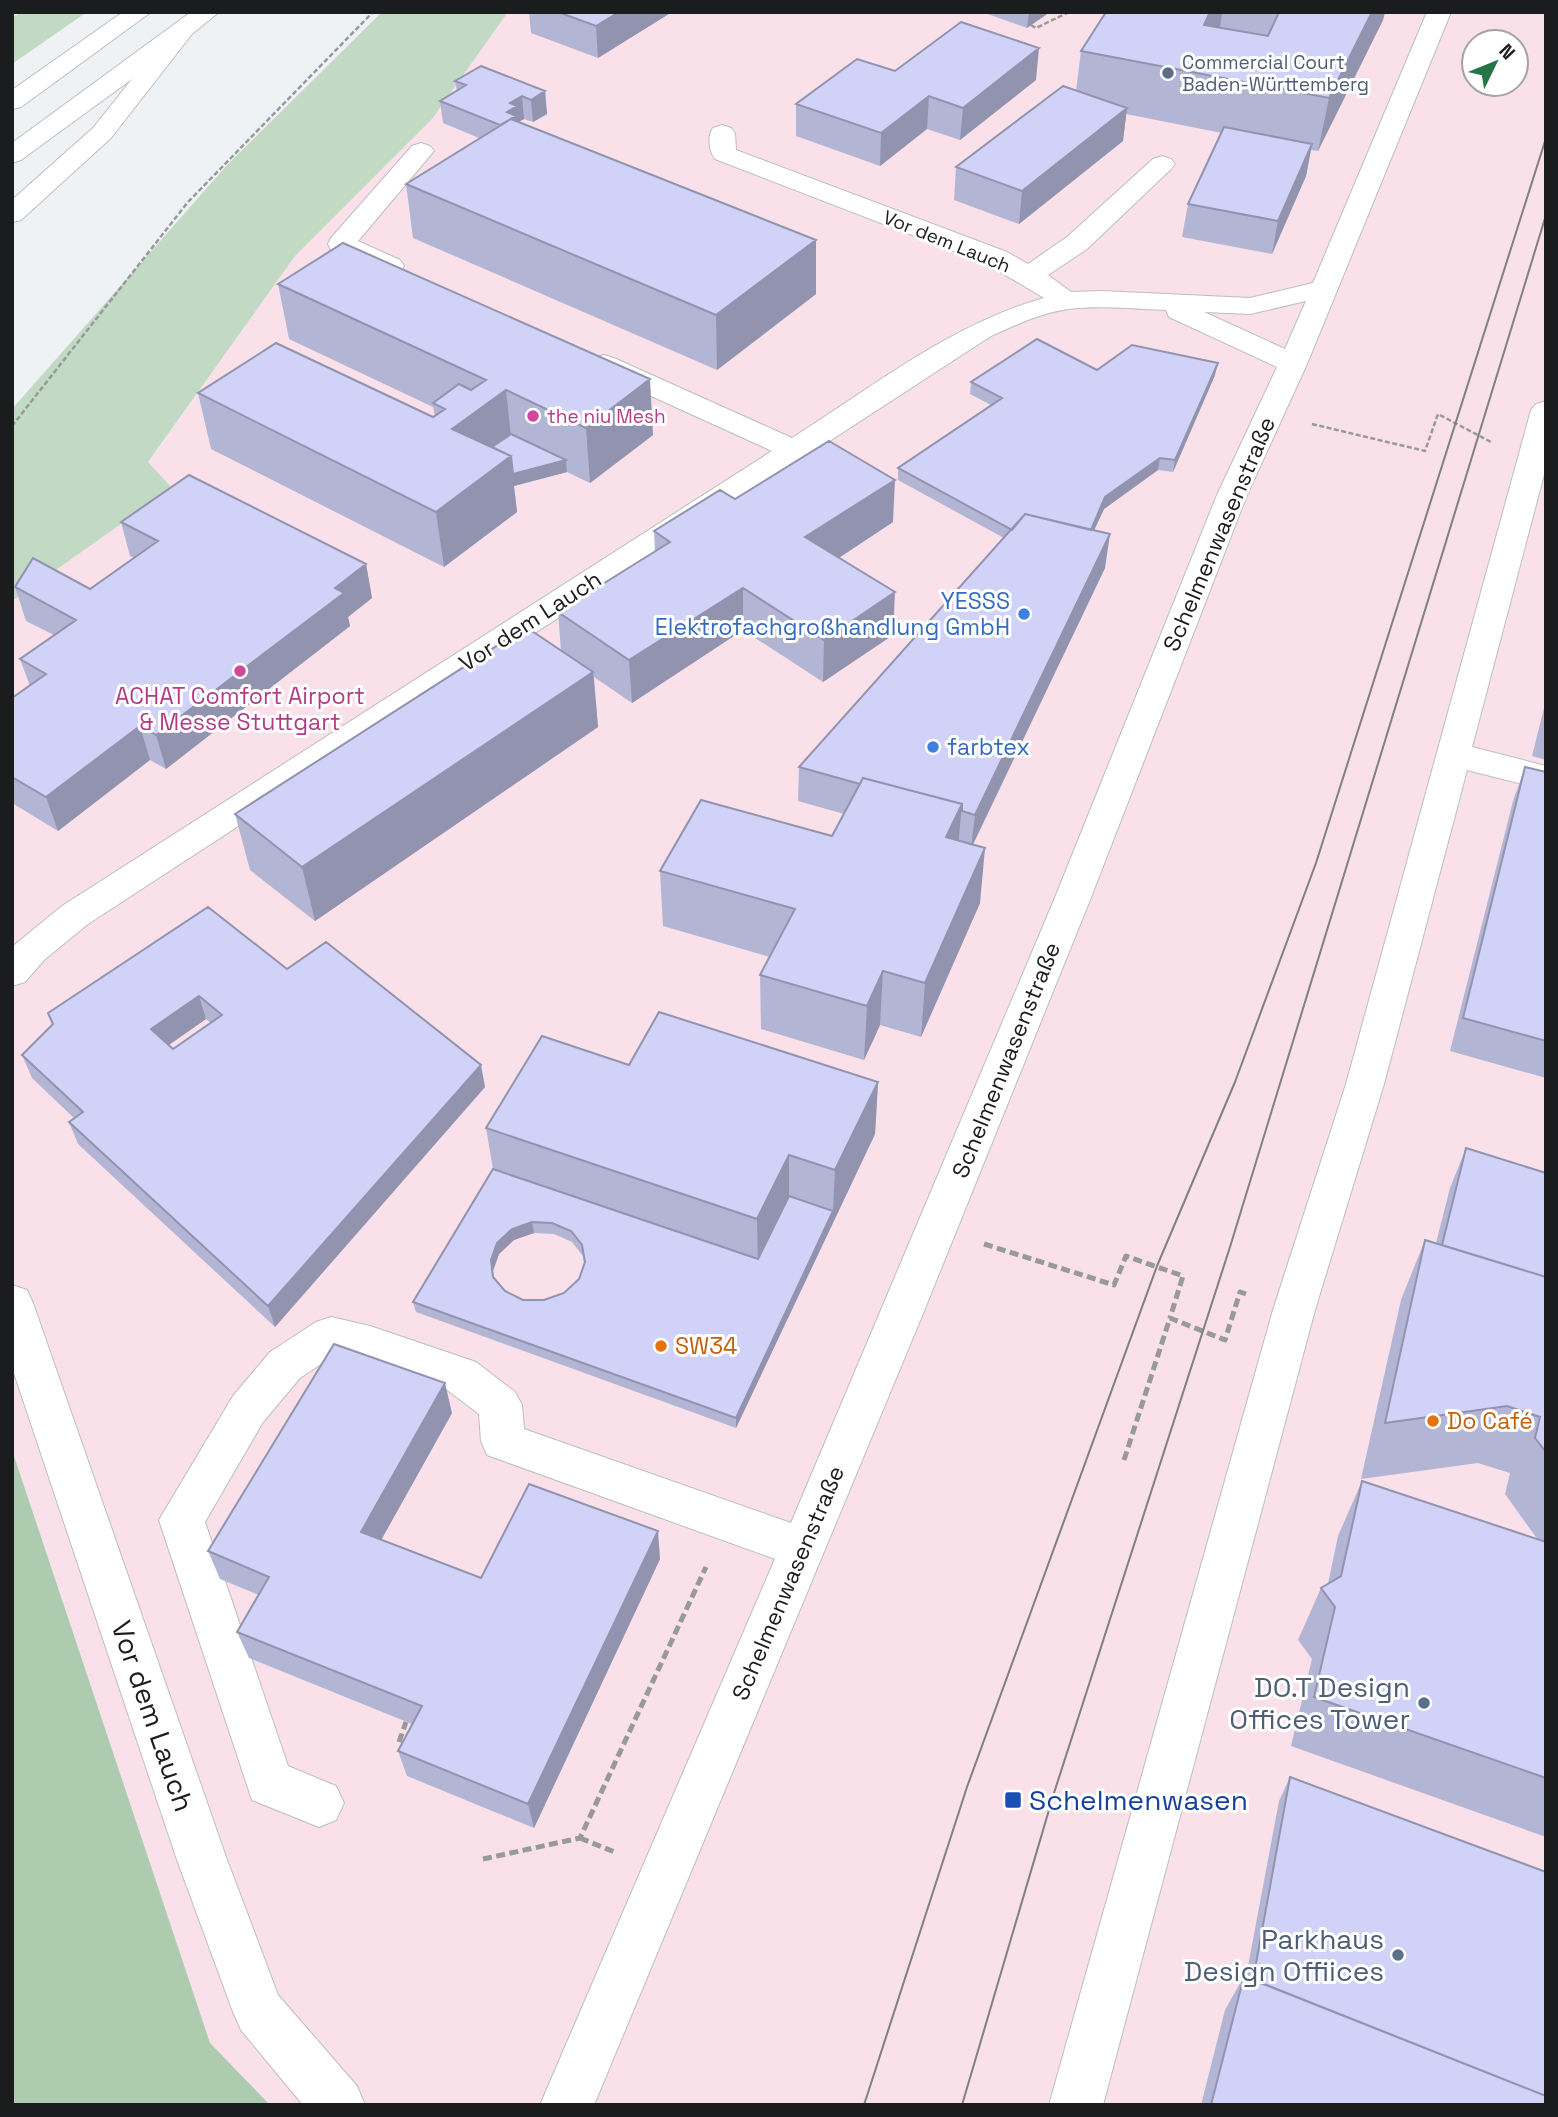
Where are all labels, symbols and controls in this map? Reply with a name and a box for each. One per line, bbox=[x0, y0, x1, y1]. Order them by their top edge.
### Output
north arrow bbox=[1460, 28, 1530, 98]
text: N bbox=[1494, 39, 1521, 65]
place label: Commercial Court Baden-Württemberg bbox=[1182, 50, 1369, 97]
marker: Commercial Court Baden-Württemberg bbox=[1160, 65, 1176, 81]
street label: Vor dem Lauch bbox=[879, 205, 1014, 278]
place label: the niu Mesh bbox=[547, 404, 666, 429]
marker: the niu Mesh bbox=[525, 408, 541, 424]
street label: Schelmenwasenstraße bbox=[1156, 412, 1282, 656]
street label: Vor dem Lauch bbox=[453, 564, 607, 678]
place label: YESSS Elektrofachgroßhandlung GmbH bbox=[655, 586, 1010, 642]
marker: YESSS Elektrofachgroßhandlung GmbH bbox=[1016, 606, 1032, 622]
marker: ACHAT Comfort Airport & Messe Stuttgart bbox=[232, 663, 248, 679]
place label: ACHAT Comfort Airport & Messe Stuttgart bbox=[115, 681, 365, 737]
place label: farbtex bbox=[947, 732, 1030, 762]
marker: farbtex bbox=[925, 739, 941, 755]
street label: Schelmenwasenstraße bbox=[945, 938, 1067, 1182]
place label: SW34 bbox=[675, 1331, 738, 1361]
marker: SW34 bbox=[653, 1338, 669, 1354]
place label: Do Café bbox=[1447, 1406, 1533, 1436]
marker: Do Café bbox=[1425, 1413, 1441, 1429]
street label: Schelmenwasenstraße bbox=[725, 1461, 851, 1705]
street label: Vor dem Lauch bbox=[104, 1616, 202, 1816]
place label: DO.T Design Offices Tower bbox=[1229, 1669, 1410, 1737]
marker: DO.T Design Offices Tower bbox=[1416, 1695, 1432, 1711]
place label: Schelmenwasen bbox=[1029, 1782, 1248, 1818]
marker: Schelmenwasen bbox=[1003, 1790, 1023, 1810]
place label: Parkhaus Design Offiices bbox=[1184, 1921, 1384, 1989]
marker: Parkhaus Design Offiices bbox=[1390, 1947, 1406, 1963]

